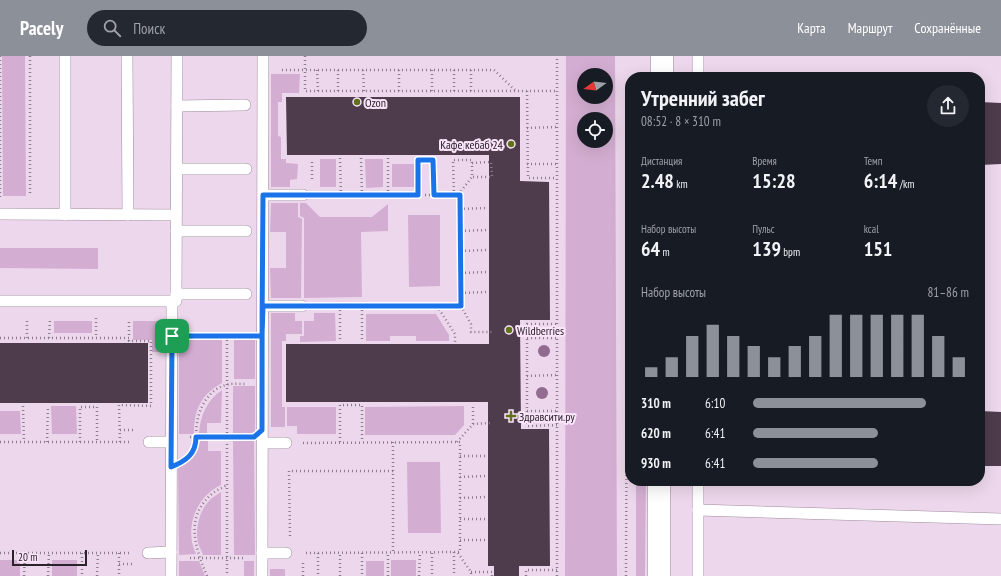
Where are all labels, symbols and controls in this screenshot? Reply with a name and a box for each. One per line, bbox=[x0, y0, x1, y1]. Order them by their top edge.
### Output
search box bbox=[87, 10, 367, 46]
text: Pacely bbox=[20, 16, 63, 40]
icon: search bbox=[101, 17, 123, 39]
text: Поиск bbox=[133, 19, 165, 38]
text: Карта bbox=[797, 19, 826, 37]
text: Маршрут bbox=[848, 19, 892, 37]
text: Сохранённые bbox=[914, 19, 981, 37]
north arrow bbox=[577, 68, 613, 104]
map controls bbox=[577, 68, 613, 148]
text: Утренний забег bbox=[641, 84, 765, 112]
button: share bbox=[927, 85, 969, 127]
place label: Ozon bbox=[365, 95, 386, 110]
marker: Ozon bbox=[352, 97, 362, 107]
button: locate bbox=[577, 112, 613, 148]
text: 08:52 · 8 × 310 m bbox=[641, 113, 721, 130]
place label: Кафе кебаб 24 bbox=[440, 137, 504, 152]
marker: Кафе кебаб 24 bbox=[506, 139, 516, 149]
text: Дистанция bbox=[641, 154, 682, 168]
text: Время bbox=[752, 154, 777, 168]
text: Темп bbox=[864, 154, 882, 168]
text: 2.48 bbox=[641, 168, 674, 194]
text: 15:28 bbox=[752, 168, 796, 194]
text: 6:14 bbox=[864, 168, 897, 194]
text: km bbox=[674, 177, 688, 191]
text: /km bbox=[897, 177, 914, 191]
text: Набор высоты bbox=[641, 222, 696, 236]
text: Пульс bbox=[752, 222, 775, 236]
text: kcal bbox=[864, 222, 879, 236]
text: 64 bbox=[641, 236, 660, 262]
text: 139 bbox=[752, 236, 781, 262]
text: 151 bbox=[864, 236, 892, 262]
text: m bbox=[660, 245, 670, 259]
text: bpm bbox=[781, 245, 800, 259]
text: Набор высоты bbox=[641, 284, 706, 301]
text: 81–86 m bbox=[927, 284, 969, 301]
pin bbox=[155, 319, 189, 353]
place label: Wildberries bbox=[517, 323, 564, 338]
icon: arrive bbox=[161, 325, 183, 347]
marker: Wildberries bbox=[504, 325, 514, 335]
text: 310 m bbox=[641, 395, 671, 412]
text: 6:10 bbox=[705, 395, 725, 412]
place label: Здравсити.ру bbox=[519, 409, 575, 424]
marker: Здравсити.ру bbox=[506, 411, 516, 421]
text: 620 m bbox=[641, 425, 671, 442]
text: 6:41 bbox=[705, 425, 725, 442]
text: 930 m bbox=[641, 455, 671, 472]
text: 6:41 bbox=[705, 455, 725, 472]
scale bar bbox=[12, 548, 87, 567]
text: 20 m bbox=[18, 550, 37, 564]

